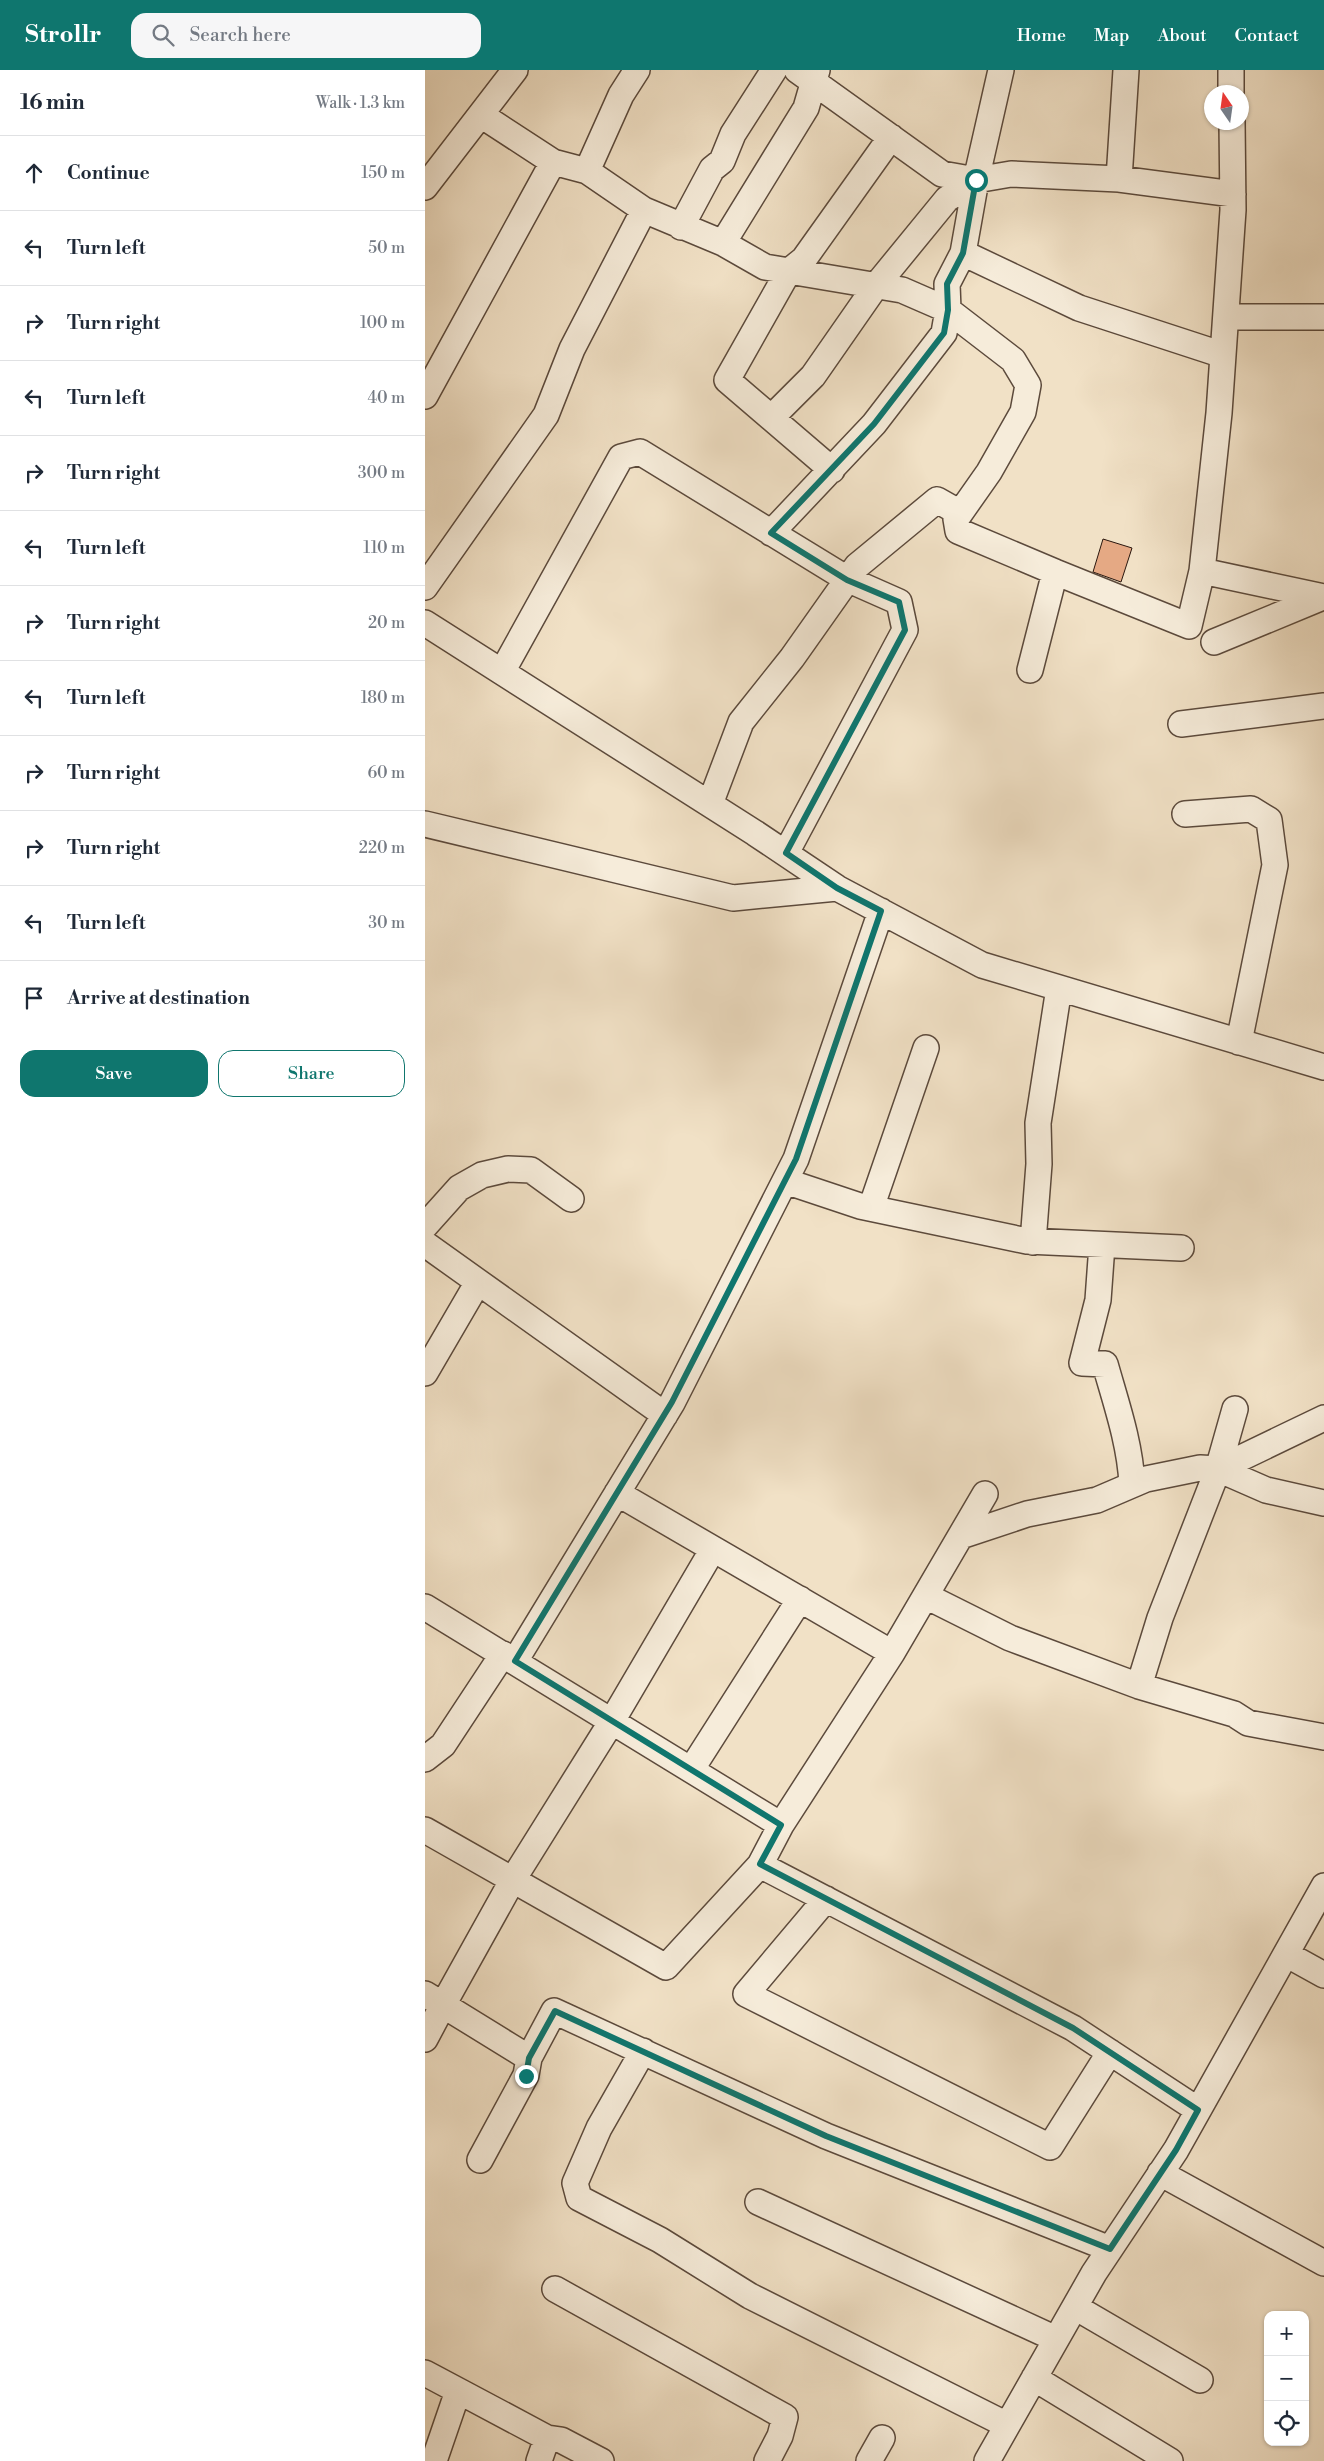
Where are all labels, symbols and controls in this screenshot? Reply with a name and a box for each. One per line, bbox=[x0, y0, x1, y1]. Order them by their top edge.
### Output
search box bbox=[131, 13, 481, 58]
text: Strollr bbox=[25, 20, 101, 50]
icon: search bbox=[149, 21, 177, 49]
text: Search here bbox=[189, 23, 291, 47]
text: Home bbox=[1017, 24, 1066, 47]
text: Map bbox=[1094, 24, 1130, 47]
text: About bbox=[1158, 24, 1207, 47]
text: Contact bbox=[1235, 24, 1299, 47]
north arrow bbox=[1204, 85, 1249, 130]
text: 16 min bbox=[20, 90, 85, 116]
text: Walk · 1.3 km bbox=[316, 93, 405, 113]
icon: ahead bbox=[20, 159, 48, 187]
text: Continue bbox=[67, 161, 150, 185]
text: 150 m bbox=[361, 163, 405, 183]
route start bbox=[965, 169, 988, 192]
icon: left bbox=[20, 234, 48, 262]
text: Turn left bbox=[67, 236, 146, 260]
text: 50 m bbox=[368, 238, 405, 258]
icon: right bbox=[20, 309, 48, 337]
text: Turn right bbox=[67, 311, 160, 335]
text: 100 m bbox=[360, 313, 405, 333]
icon: left bbox=[20, 384, 48, 412]
text: Turn left bbox=[67, 386, 146, 410]
text: 40 m bbox=[368, 388, 405, 408]
icon: right bbox=[20, 459, 48, 487]
text: Turn right bbox=[67, 461, 160, 485]
text: 300 m bbox=[358, 463, 405, 483]
icon: left bbox=[20, 534, 48, 562]
text: Turn left bbox=[67, 536, 146, 560]
text: 110 m bbox=[363, 538, 405, 558]
icon: right bbox=[20, 609, 48, 637]
text: Turn right bbox=[67, 611, 160, 635]
text: 20 m bbox=[368, 613, 405, 633]
icon: left bbox=[20, 684, 48, 712]
text: Turn left bbox=[67, 686, 146, 710]
text: 180 m bbox=[361, 688, 405, 708]
icon: right bbox=[20, 759, 48, 787]
text: Turn right bbox=[67, 761, 160, 785]
text: 60 m bbox=[367, 763, 405, 783]
icon: right bbox=[20, 834, 48, 862]
text: Turn right bbox=[67, 836, 160, 860]
text: 220 m bbox=[359, 838, 405, 858]
icon: left bbox=[20, 909, 48, 937]
text: Turn left bbox=[67, 911, 146, 935]
text: 30 m bbox=[368, 913, 405, 933]
icon: arrive bbox=[20, 984, 48, 1012]
text: Arrive at destination bbox=[67, 986, 250, 1010]
button: Save bbox=[20, 1050, 208, 1097]
button: Share bbox=[218, 1050, 405, 1097]
route end bbox=[515, 2065, 538, 2088]
map controls bbox=[1264, 2311, 1309, 2446]
button: + bbox=[1264, 2311, 1309, 2356]
button: − bbox=[1264, 2356, 1309, 2401]
button: locate bbox=[1264, 2401, 1309, 2446]

